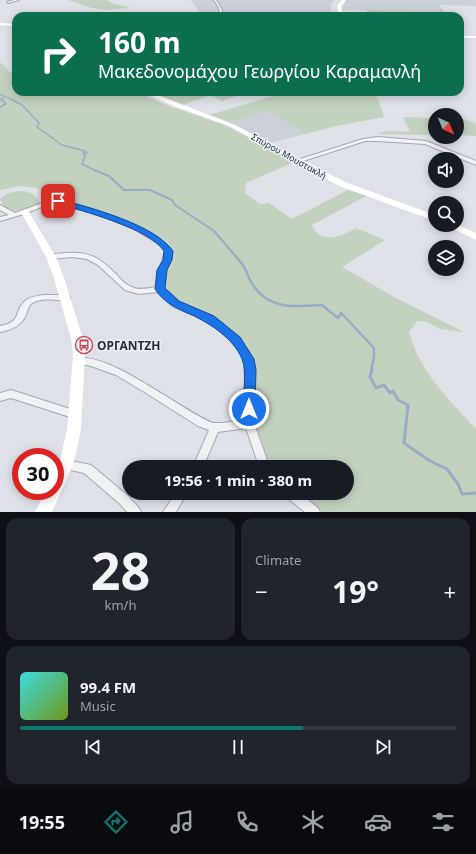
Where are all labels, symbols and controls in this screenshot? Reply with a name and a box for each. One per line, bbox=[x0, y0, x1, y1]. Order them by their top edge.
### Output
text: 160 m bbox=[98, 23, 181, 61]
icon: right bbox=[32, 28, 84, 80]
text: Μακεδονομάχου Γεωργίου Καραμανλή bbox=[98, 59, 421, 83]
north arrow bbox=[428, 108, 464, 144]
map controls bbox=[428, 108, 464, 276]
street label: Σπύρου Μουστακλή bbox=[249, 130, 329, 182]
button: sound bbox=[428, 152, 464, 188]
pin bbox=[41, 184, 75, 218]
icon: arrive bbox=[47, 190, 69, 212]
button: search bbox=[428, 196, 464, 232]
button: layers bbox=[428, 240, 464, 276]
bus stop icon: ΟΡΓΑΝΤΖΗ bbox=[74, 335, 94, 355]
place label: ΟΡΓΑΝΤΖΗ bbox=[97, 337, 160, 354]
position arrow bbox=[228, 388, 270, 430]
speed limit sign: 30 bbox=[12, 448, 64, 500]
text: 19:56 · 1 min · 380 m bbox=[164, 470, 312, 490]
text: 28 bbox=[91, 534, 150, 605]
text: Climate bbox=[255, 551, 301, 569]
text: 19° bbox=[332, 571, 379, 612]
text: − bbox=[255, 576, 268, 606]
text: + bbox=[443, 576, 456, 606]
text: km/h bbox=[105, 596, 136, 614]
text: 99.4 FM bbox=[80, 677, 136, 697]
text: Music bbox=[80, 697, 116, 715]
icon: previous bbox=[82, 736, 104, 758]
icon: pause bbox=[227, 736, 249, 758]
icon: next bbox=[372, 736, 394, 758]
icon: directions bbox=[102, 808, 130, 836]
icon: music bbox=[168, 808, 196, 836]
icon: phone bbox=[233, 808, 261, 836]
icon: climate bbox=[299, 808, 327, 836]
icon: car bbox=[364, 808, 392, 836]
icon: filters bbox=[429, 808, 457, 836]
text: 19:55 bbox=[19, 810, 65, 834]

